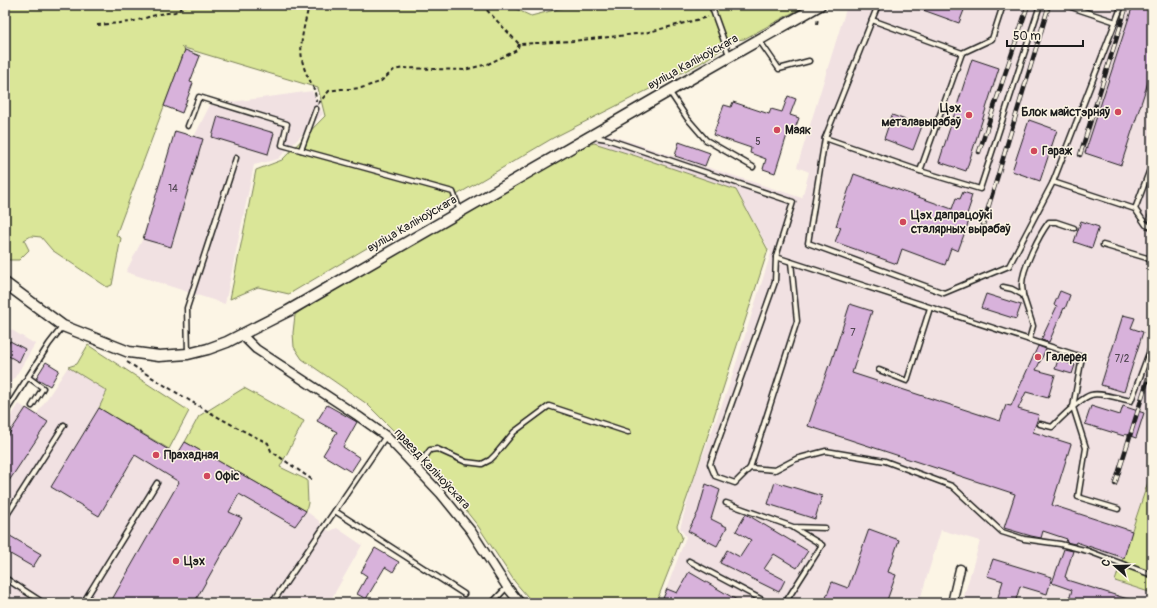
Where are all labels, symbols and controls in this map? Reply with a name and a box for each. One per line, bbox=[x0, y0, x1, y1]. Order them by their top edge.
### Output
scale bar bbox=[1007, 22, 1083, 48]
text: 50 m bbox=[1013, 29, 1041, 44]
street label: вуліца Каліноўскага bbox=[645, 31, 741, 93]
place label: Цэх металавырабаў bbox=[882, 101, 962, 130]
place label: Блок майстэрняў bbox=[1021, 105, 1111, 120]
marker: Блок майстэрняў bbox=[1113, 107, 1123, 117]
marker: Цэх металавырабаў bbox=[964, 110, 974, 120]
place label: Маяк bbox=[785, 123, 812, 138]
marker: Маяк bbox=[772, 125, 782, 135]
house number: 5 bbox=[755, 136, 761, 148]
place label: Гараж bbox=[1042, 144, 1073, 159]
marker: Гараж bbox=[1029, 146, 1039, 156]
house number: 14 bbox=[168, 183, 178, 195]
street label: вуліца Каліноўскага bbox=[364, 192, 460, 256]
place label: Цэх дапрацоўкі сталярных вырабаў bbox=[910, 208, 1011, 237]
marker: Цэх дапрацоўкі сталярных вырабаў bbox=[898, 217, 908, 227]
house number: 7 bbox=[850, 327, 856, 339]
place label: Галерея bbox=[1046, 350, 1087, 365]
marker: Галерея bbox=[1033, 352, 1043, 362]
house number: 7/2 bbox=[1115, 353, 1130, 365]
street label: праезд Каліноўскага bbox=[391, 426, 474, 513]
place label: Прахадная bbox=[164, 448, 219, 463]
marker: Прахадная bbox=[151, 450, 161, 460]
place label: Офіс bbox=[215, 469, 239, 484]
marker: Офіс bbox=[202, 471, 212, 481]
north arrow bbox=[1095, 546, 1135, 586]
place label: Цэх bbox=[184, 554, 205, 569]
marker: Цэх bbox=[171, 556, 181, 566]
text: С bbox=[1099, 557, 1113, 568]

